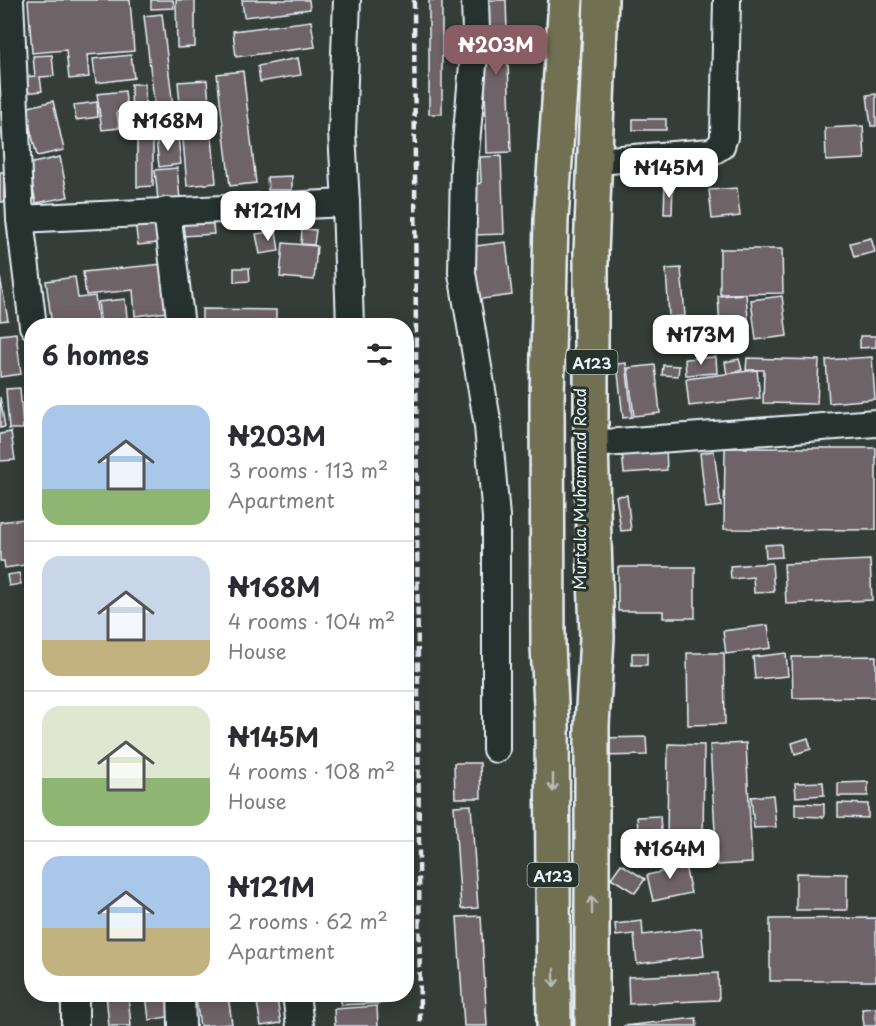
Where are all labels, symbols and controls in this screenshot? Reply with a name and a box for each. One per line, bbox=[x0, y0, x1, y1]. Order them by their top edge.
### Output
pin: ₦203M bbox=[454, 25, 538, 76]
text: ₦203M bbox=[458, 29, 534, 59]
pin: ₦168M bbox=[126, 101, 210, 152]
text: ₦168M bbox=[132, 105, 204, 135]
pin: ₦145M bbox=[627, 148, 711, 199]
text: ₦145M bbox=[634, 152, 704, 182]
pin: ₦121M bbox=[226, 191, 310, 242]
text: ₦121M bbox=[235, 195, 301, 225]
pin: ₦173M bbox=[659, 315, 743, 366]
text: ₦173M bbox=[667, 319, 735, 349]
text: 6 homes bbox=[42, 335, 149, 374]
icon: filters bbox=[363, 338, 396, 371]
road number: A123 bbox=[566, 350, 618, 374]
street label: Murtala Muhammad Road bbox=[567, 388, 591, 590]
text: ₦203M bbox=[228, 416, 326, 455]
icon: home bbox=[90, 429, 162, 501]
text: 3 rooms · 113 m² bbox=[228, 455, 388, 485]
text: Apartment bbox=[228, 485, 335, 515]
text: ₦168M bbox=[228, 567, 320, 606]
icon: home bbox=[90, 580, 162, 652]
text: 4 rooms · 104 m² bbox=[228, 606, 395, 636]
text: House bbox=[228, 636, 287, 666]
text: ₦145M bbox=[228, 717, 319, 756]
icon: home bbox=[90, 730, 162, 802]
text: 4 rooms · 108 m² bbox=[228, 756, 395, 786]
one-way arrow bbox=[547, 772, 559, 792]
text: House bbox=[228, 786, 287, 816]
pin: ₦164M bbox=[628, 829, 712, 880]
text: ₦164M bbox=[634, 833, 706, 863]
road number: A123 bbox=[528, 863, 578, 887]
text: ₦121M bbox=[228, 867, 315, 906]
icon: home bbox=[90, 880, 162, 952]
one-way arrow bbox=[586, 895, 598, 915]
text: 2 rooms · 62 m² bbox=[228, 906, 388, 936]
text: Apartment bbox=[228, 936, 335, 966]
one-way arrow bbox=[548, 967, 560, 987]

